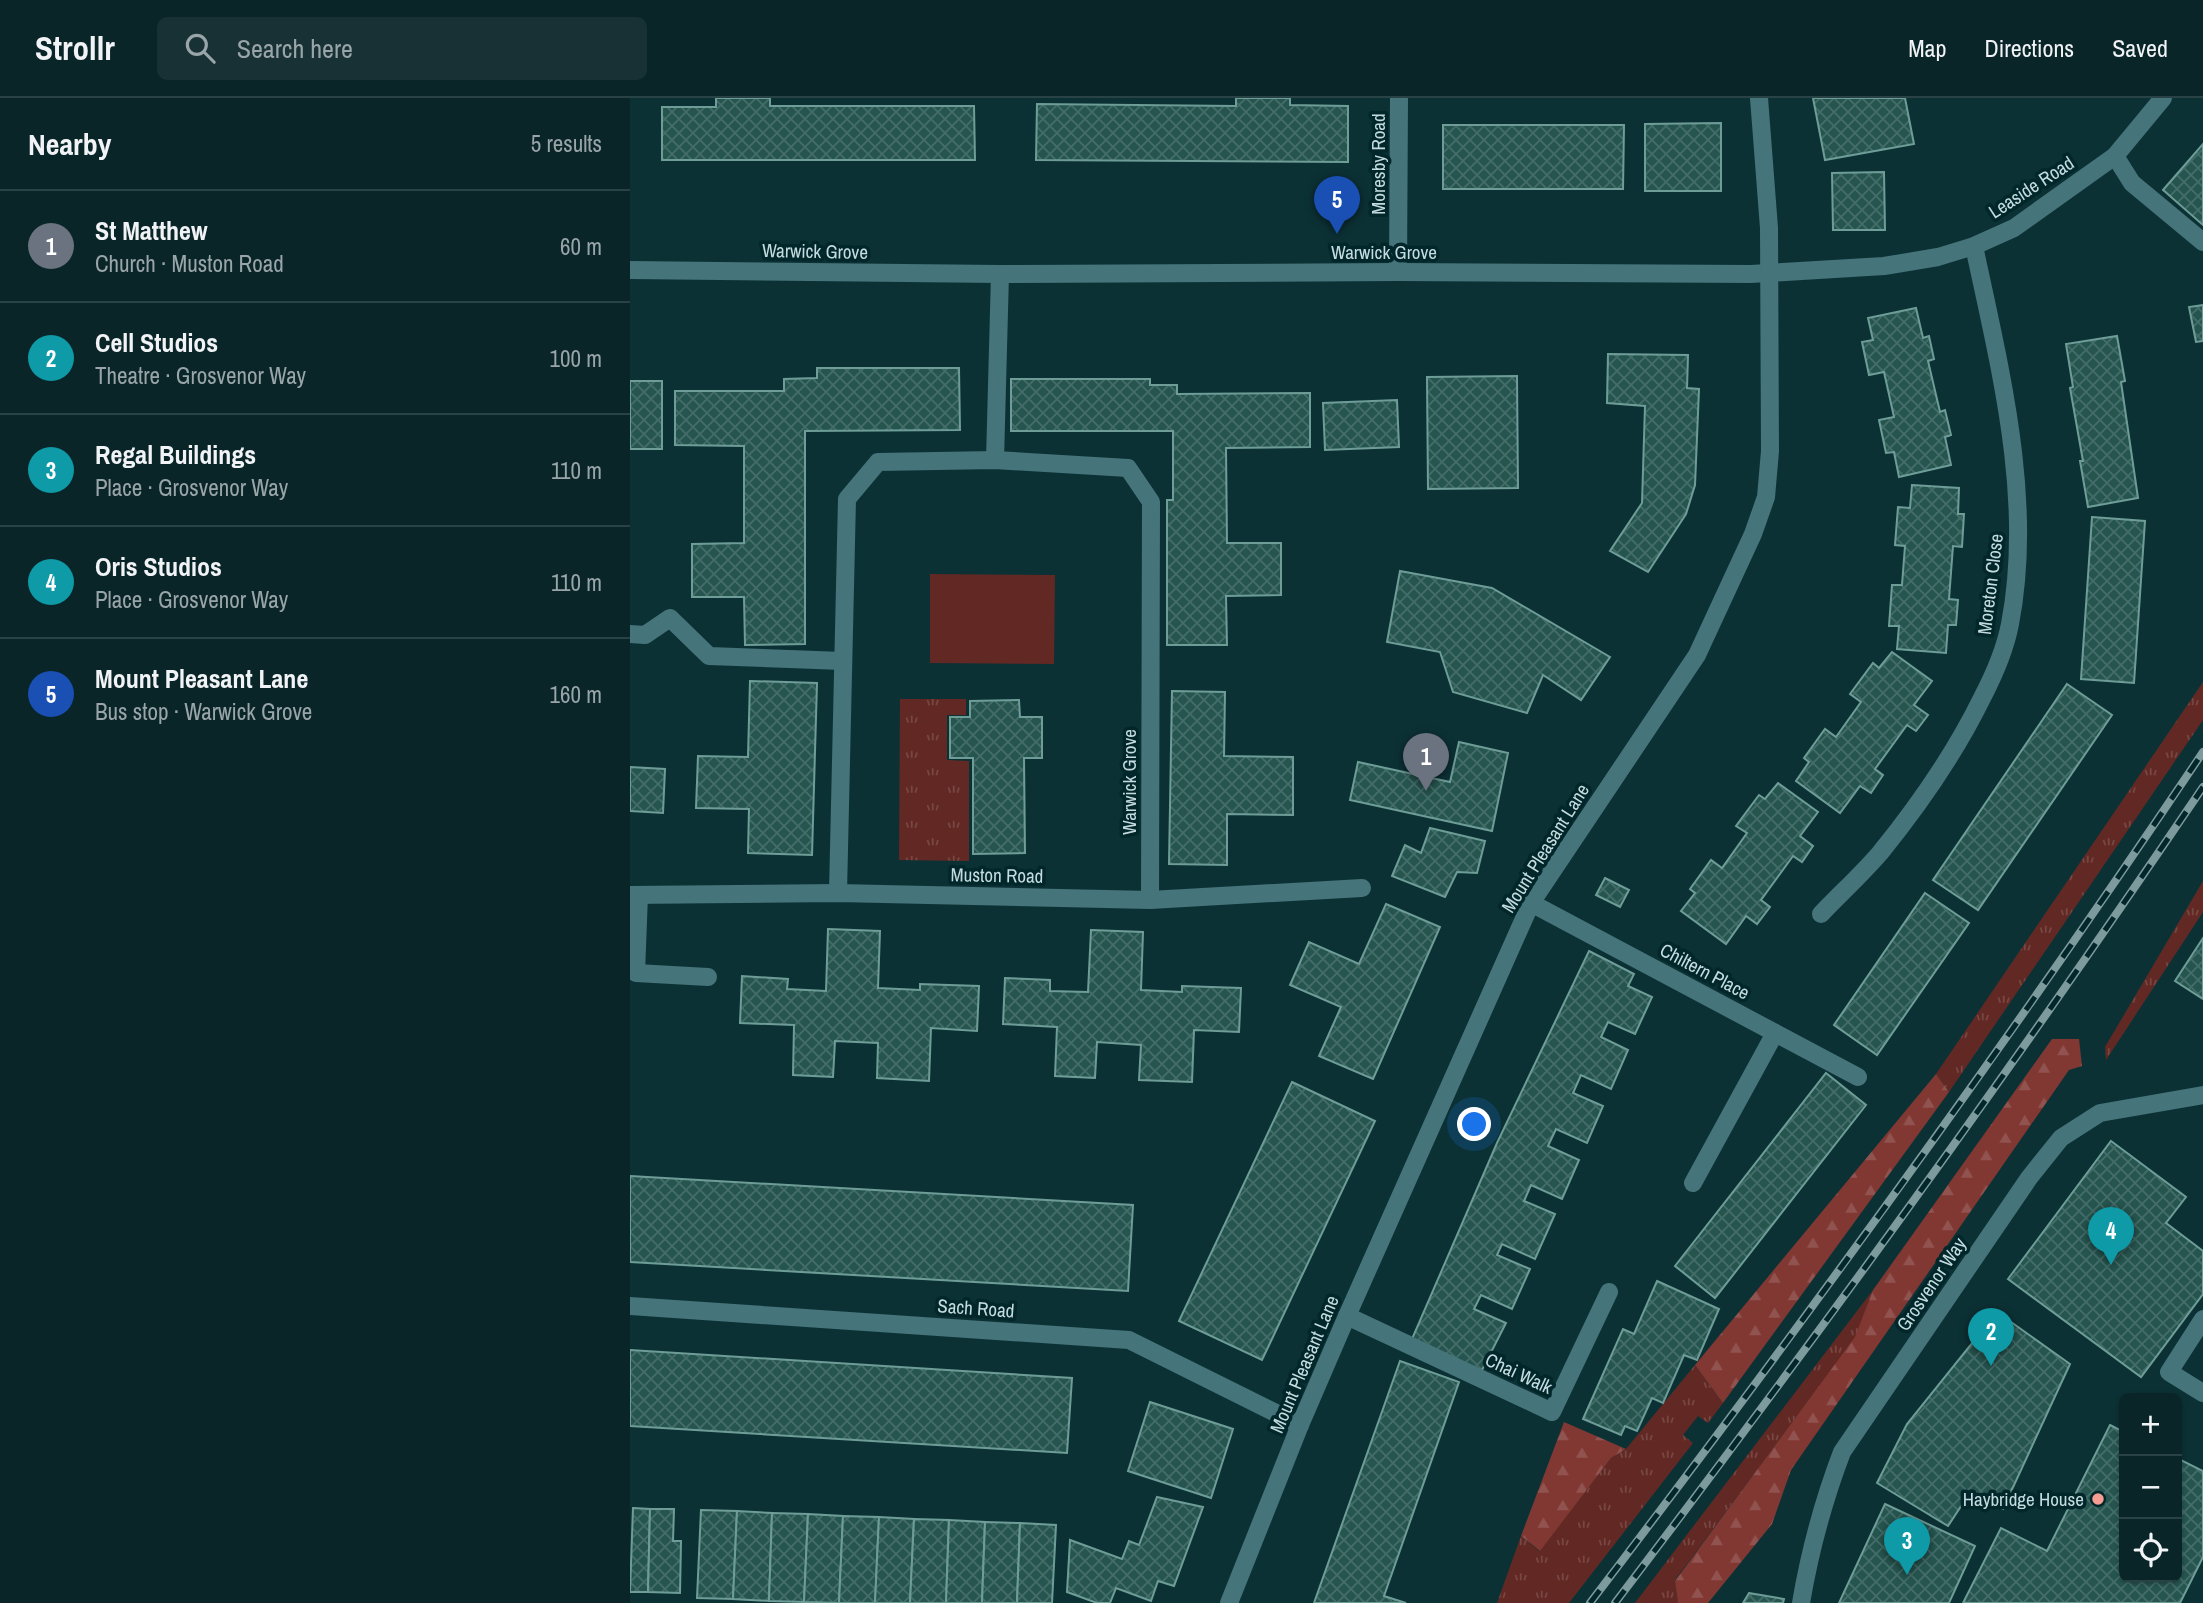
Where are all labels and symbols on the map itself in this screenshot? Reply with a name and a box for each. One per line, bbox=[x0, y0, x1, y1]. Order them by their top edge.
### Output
street label: Moresby Road bbox=[1365, 113, 1391, 215]
street label: Leaside Road bbox=[1983, 150, 2079, 224]
pin: 5 bbox=[1314, 176, 1360, 234]
street label: Warwick Grove bbox=[762, 237, 868, 265]
street label: Warwick Grove bbox=[1331, 239, 1437, 265]
street label: Moreton Close bbox=[1971, 532, 2009, 636]
street label: Warwick Grove bbox=[1116, 729, 1142, 835]
pin: 1 bbox=[1403, 733, 1449, 791]
street label: Mount Pleasant Lane bbox=[1495, 779, 1595, 917]
street label: Muston Road bbox=[950, 861, 1044, 889]
street label: Chiltern Place bbox=[1656, 937, 1754, 1005]
your location bbox=[1457, 1107, 1491, 1141]
pin: 4 bbox=[2088, 1207, 2134, 1265]
street label: Grosvenor Way bbox=[1890, 1232, 1972, 1336]
street label: Mount Pleasant Lane bbox=[1263, 1291, 1345, 1437]
street label: Sach Road bbox=[937, 1292, 1015, 1324]
pin: 2 bbox=[1968, 1308, 2014, 1366]
street label: Chai Walk bbox=[1481, 1346, 1557, 1400]
place label: Haybridge House bbox=[1963, 1486, 2084, 1512]
marker: Haybridge House bbox=[2090, 1491, 2106, 1507]
pin: 3 bbox=[1884, 1517, 1930, 1575]

